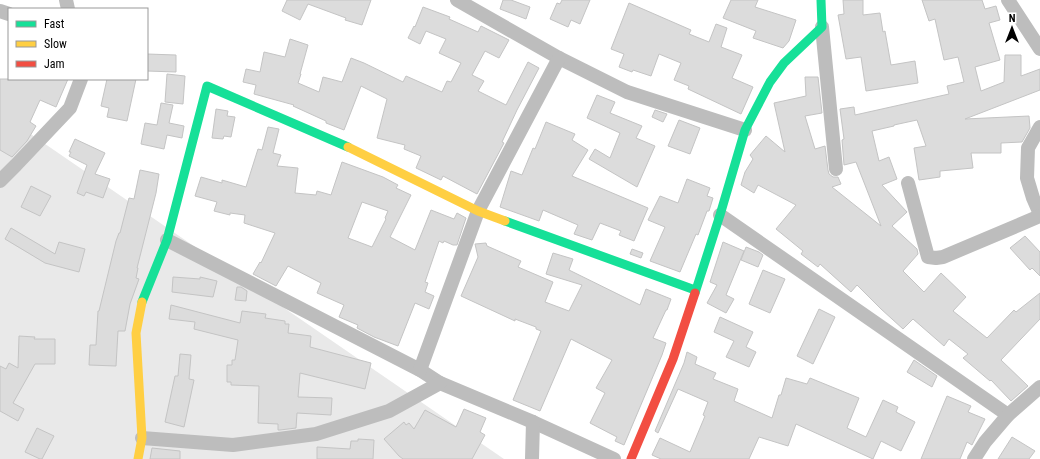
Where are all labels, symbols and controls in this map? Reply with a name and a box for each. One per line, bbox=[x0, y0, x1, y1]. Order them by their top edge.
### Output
legend bbox=[8, 8, 148, 80]
north arrow bbox=[992, 8, 1032, 48]
text: N bbox=[1009, 12, 1016, 25]
text: Fast bbox=[44, 17, 65, 31]
text: Slow bbox=[44, 37, 67, 51]
text: Jam bbox=[44, 57, 65, 71]

